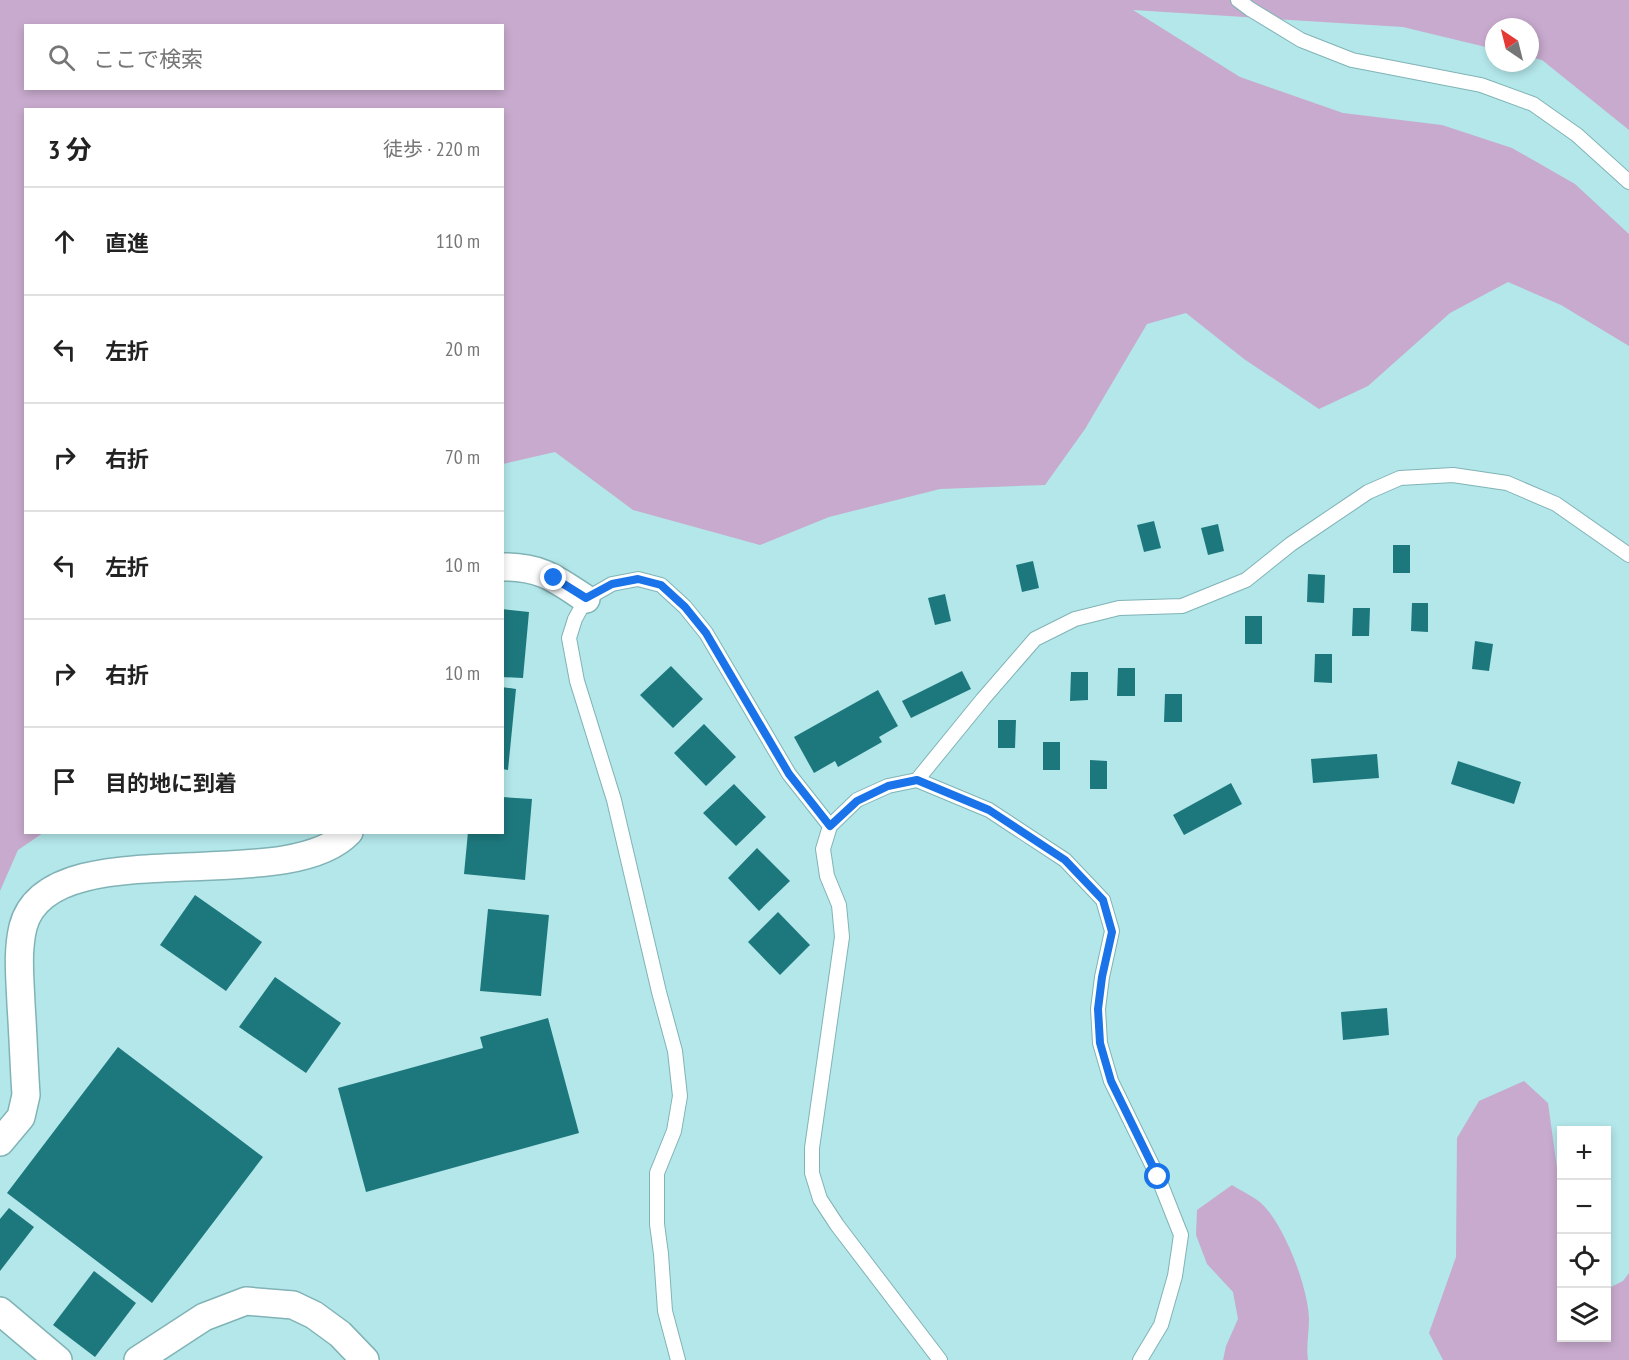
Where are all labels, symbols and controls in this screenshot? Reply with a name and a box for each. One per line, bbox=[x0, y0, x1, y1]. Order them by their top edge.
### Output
north arrow bbox=[1485, 18, 1539, 72]
search box bbox=[24, 24, 504, 90]
icon: search bbox=[45, 41, 78, 74]
text: ここで検索 bbox=[93, 45, 203, 73]
text: 3 分 bbox=[48, 133, 92, 166]
text: 徒歩 · 220 m bbox=[383, 136, 480, 162]
icon: ahead bbox=[48, 225, 81, 258]
text: 110 m bbox=[436, 228, 480, 254]
text: 直進 bbox=[105, 229, 149, 257]
icon: left bbox=[48, 333, 81, 366]
text: 20 m bbox=[445, 336, 480, 362]
text: 左折 bbox=[105, 337, 149, 365]
icon: right bbox=[48, 441, 81, 474]
text: 70 m bbox=[445, 444, 480, 470]
text: 右折 bbox=[105, 445, 149, 473]
icon: left bbox=[48, 549, 81, 582]
text: 10 m bbox=[445, 552, 480, 578]
text: 左折 bbox=[105, 553, 149, 581]
route end bbox=[540, 564, 566, 590]
icon: right bbox=[48, 657, 81, 690]
text: 10 m bbox=[445, 660, 480, 686]
text: 右折 bbox=[105, 661, 149, 689]
icon: arrive bbox=[48, 765, 81, 798]
text: 目的地に到着 bbox=[105, 769, 237, 797]
map controls bbox=[1557, 1126, 1611, 1342]
button: + bbox=[1557, 1126, 1611, 1180]
route start bbox=[1144, 1163, 1170, 1189]
button: − bbox=[1557, 1180, 1611, 1234]
button: locate bbox=[1557, 1234, 1611, 1288]
button: layers bbox=[1557, 1288, 1611, 1342]

